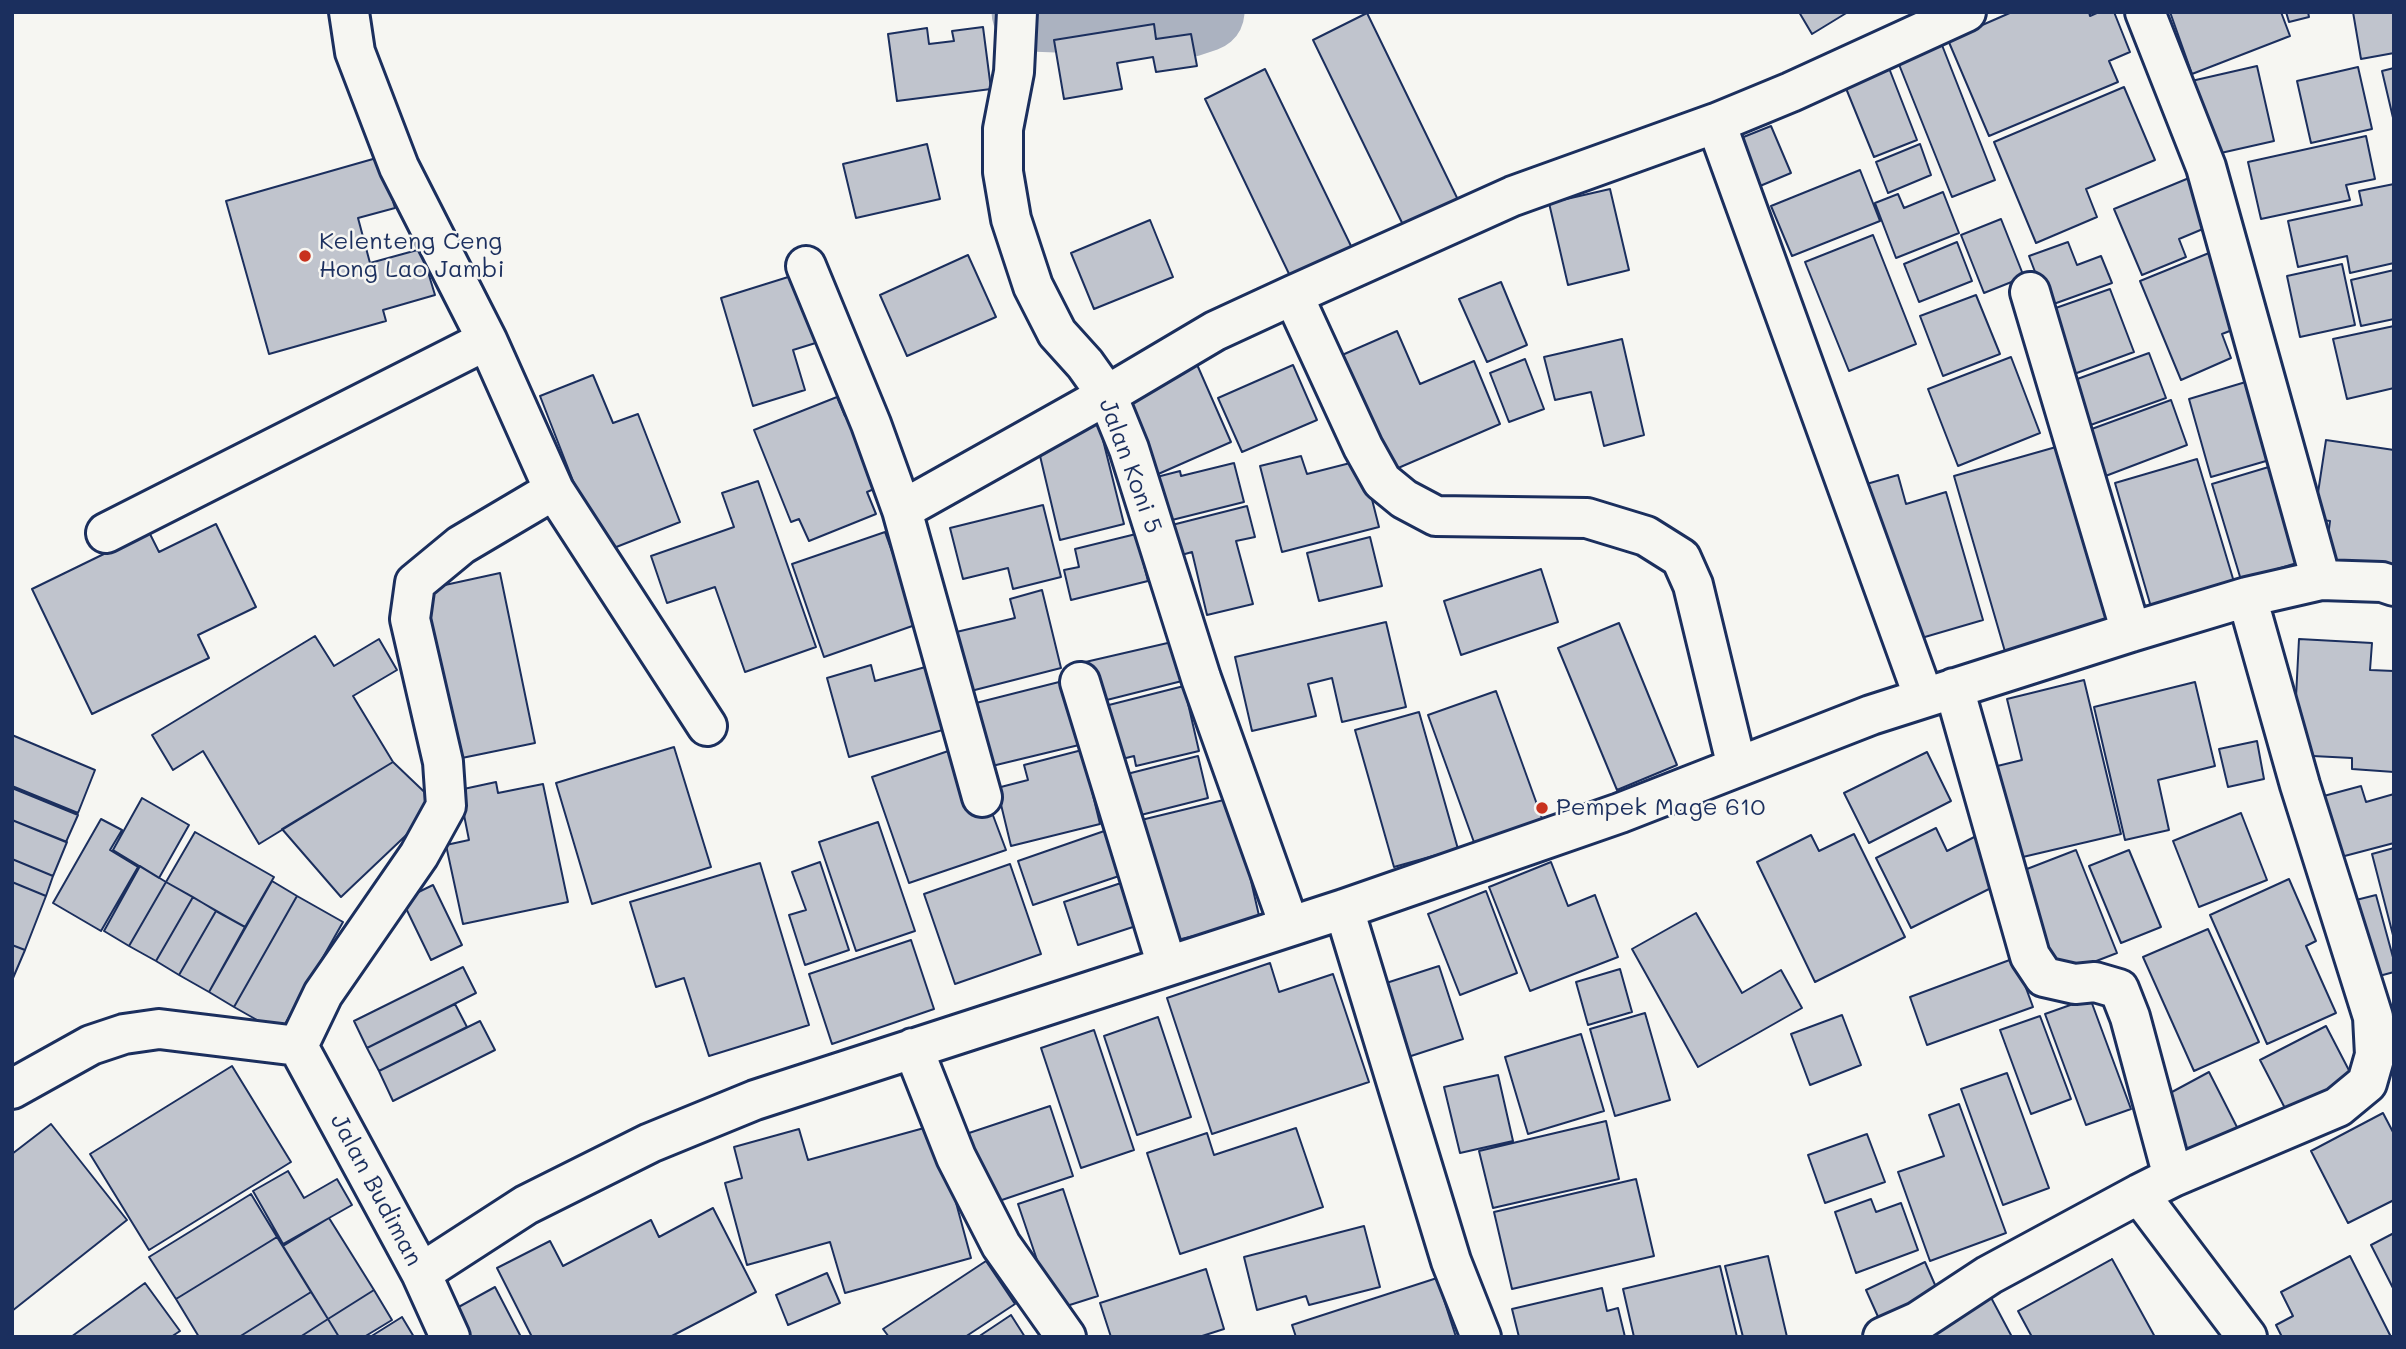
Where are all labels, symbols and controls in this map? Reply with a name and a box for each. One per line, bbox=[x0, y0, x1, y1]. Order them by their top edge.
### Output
place label: Kelenteng Ceng Hong Lao Jambi bbox=[319, 228, 505, 284]
marker: Kelenteng Ceng Hong Lao Jambi bbox=[297, 248, 313, 264]
street label: Jalan Koni 5 bbox=[1092, 395, 1168, 537]
place label: Pempek Mage 610 bbox=[1556, 794, 1765, 822]
marker: Pempek Mage 610 bbox=[1534, 800, 1550, 816]
street label: Jalan Budiman bbox=[324, 1109, 428, 1271]

